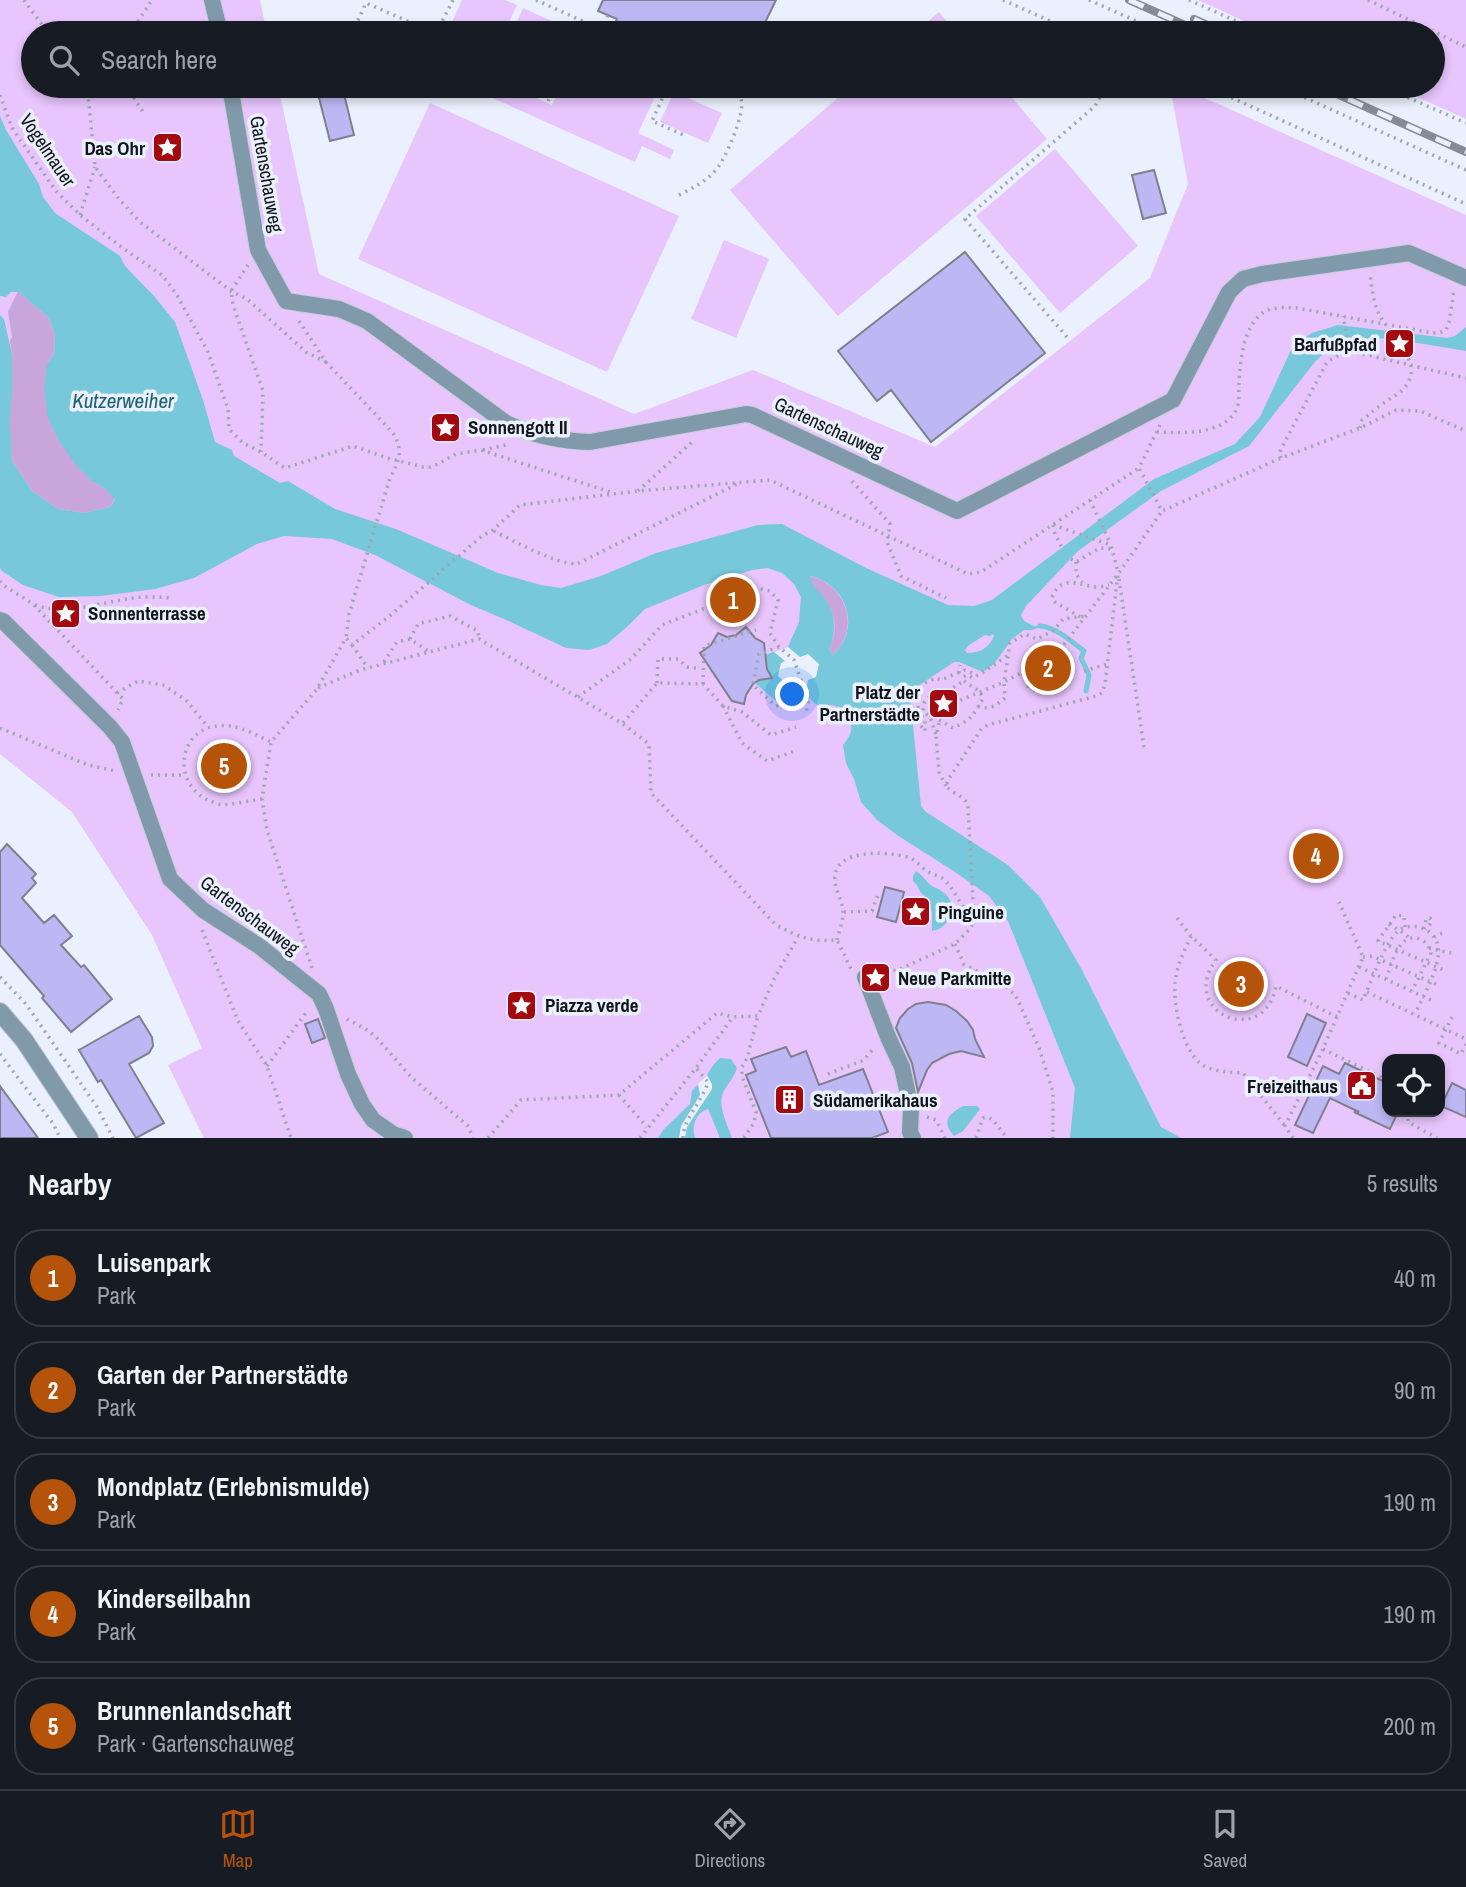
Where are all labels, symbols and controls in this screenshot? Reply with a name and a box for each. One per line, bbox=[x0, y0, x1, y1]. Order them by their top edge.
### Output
search box bbox=[21, 21, 1445, 98]
icon: search bbox=[45, 41, 83, 79]
text: Search here bbox=[101, 42, 217, 77]
street label: Vogelmauer bbox=[14, 108, 82, 192]
street label: Gartenschauweg bbox=[244, 114, 290, 235]
place icon: Das Ohr bbox=[151, 131, 185, 165]
place label: Das Ohr bbox=[84, 135, 145, 161]
place icon: Barfußpfad bbox=[1383, 327, 1417, 361]
place label: Barfußpfad bbox=[1294, 331, 1377, 357]
water label: Kutzerweiher bbox=[72, 386, 175, 415]
street label: Gartenschauweg bbox=[770, 390, 888, 464]
place icon: Sonnengott II bbox=[428, 410, 462, 444]
place label: Sonnengott II bbox=[468, 414, 568, 440]
pin: 1 bbox=[710, 574, 756, 626]
place icon: Sonnenterrasse bbox=[48, 596, 82, 630]
place label: Sonnenterrasse bbox=[88, 600, 206, 626]
pin: 2 bbox=[1025, 642, 1071, 694]
your location bbox=[775, 677, 809, 711]
place label: Platz der Partnerstädte bbox=[820, 679, 920, 727]
place icon: Platz der Partnerstädte bbox=[926, 686, 960, 720]
pin: 5 bbox=[201, 740, 247, 792]
pin: 4 bbox=[1293, 830, 1339, 882]
street label: Gartenschauweg bbox=[195, 869, 305, 961]
place icon: Pinguine bbox=[898, 895, 932, 929]
place label: Pinguine bbox=[938, 899, 1004, 925]
pin: 3 bbox=[1218, 958, 1264, 1010]
place icon: Neue Parkmitte bbox=[858, 961, 892, 995]
place label: Neue Parkmitte bbox=[898, 965, 1012, 991]
place icon: Piazza verde bbox=[505, 988, 539, 1022]
place label: Piazza verde bbox=[545, 992, 639, 1018]
map controls bbox=[1382, 1054, 1445, 1117]
button: locate bbox=[1382, 1054, 1445, 1117]
public building icon: Freizeithaus bbox=[1344, 1069, 1378, 1103]
place label: Freizeithaus bbox=[1247, 1073, 1338, 1099]
building icon: Südamerikahaus bbox=[773, 1083, 807, 1117]
place label: Südamerikahaus bbox=[813, 1087, 938, 1113]
text: Nearby bbox=[28, 1164, 111, 1204]
text: 5 results bbox=[1367, 1168, 1438, 1199]
text: Luisenpark bbox=[97, 1245, 211, 1280]
text: 1 bbox=[48, 1263, 58, 1294]
text: 40 m bbox=[1394, 1263, 1436, 1294]
text: Park bbox=[97, 1280, 136, 1311]
text: Garten der Partnerstädte bbox=[97, 1357, 348, 1392]
text: 2 bbox=[48, 1375, 58, 1406]
text: 90 m bbox=[1394, 1375, 1436, 1406]
text: Park bbox=[97, 1392, 136, 1423]
text: Mondplatz (Erlebnismulde) bbox=[97, 1469, 369, 1504]
text: 3 bbox=[48, 1487, 58, 1518]
text: 190 m bbox=[1384, 1487, 1436, 1518]
text: Park bbox=[97, 1504, 136, 1535]
text: Kinderseilbahn bbox=[97, 1581, 251, 1616]
text: 4 bbox=[48, 1599, 58, 1630]
text: 190 m bbox=[1384, 1599, 1436, 1630]
text: Park bbox=[97, 1616, 136, 1647]
text: Brunnenlandschaft bbox=[97, 1693, 291, 1728]
text: 5 bbox=[48, 1711, 58, 1742]
text: 200 m bbox=[1384, 1711, 1436, 1742]
text: Park · Gartenschauweg bbox=[97, 1728, 294, 1759]
tab: Map bbox=[219, 1805, 257, 1873]
tab: Directions bbox=[694, 1805, 765, 1873]
tab: Saved bbox=[1203, 1805, 1247, 1873]

